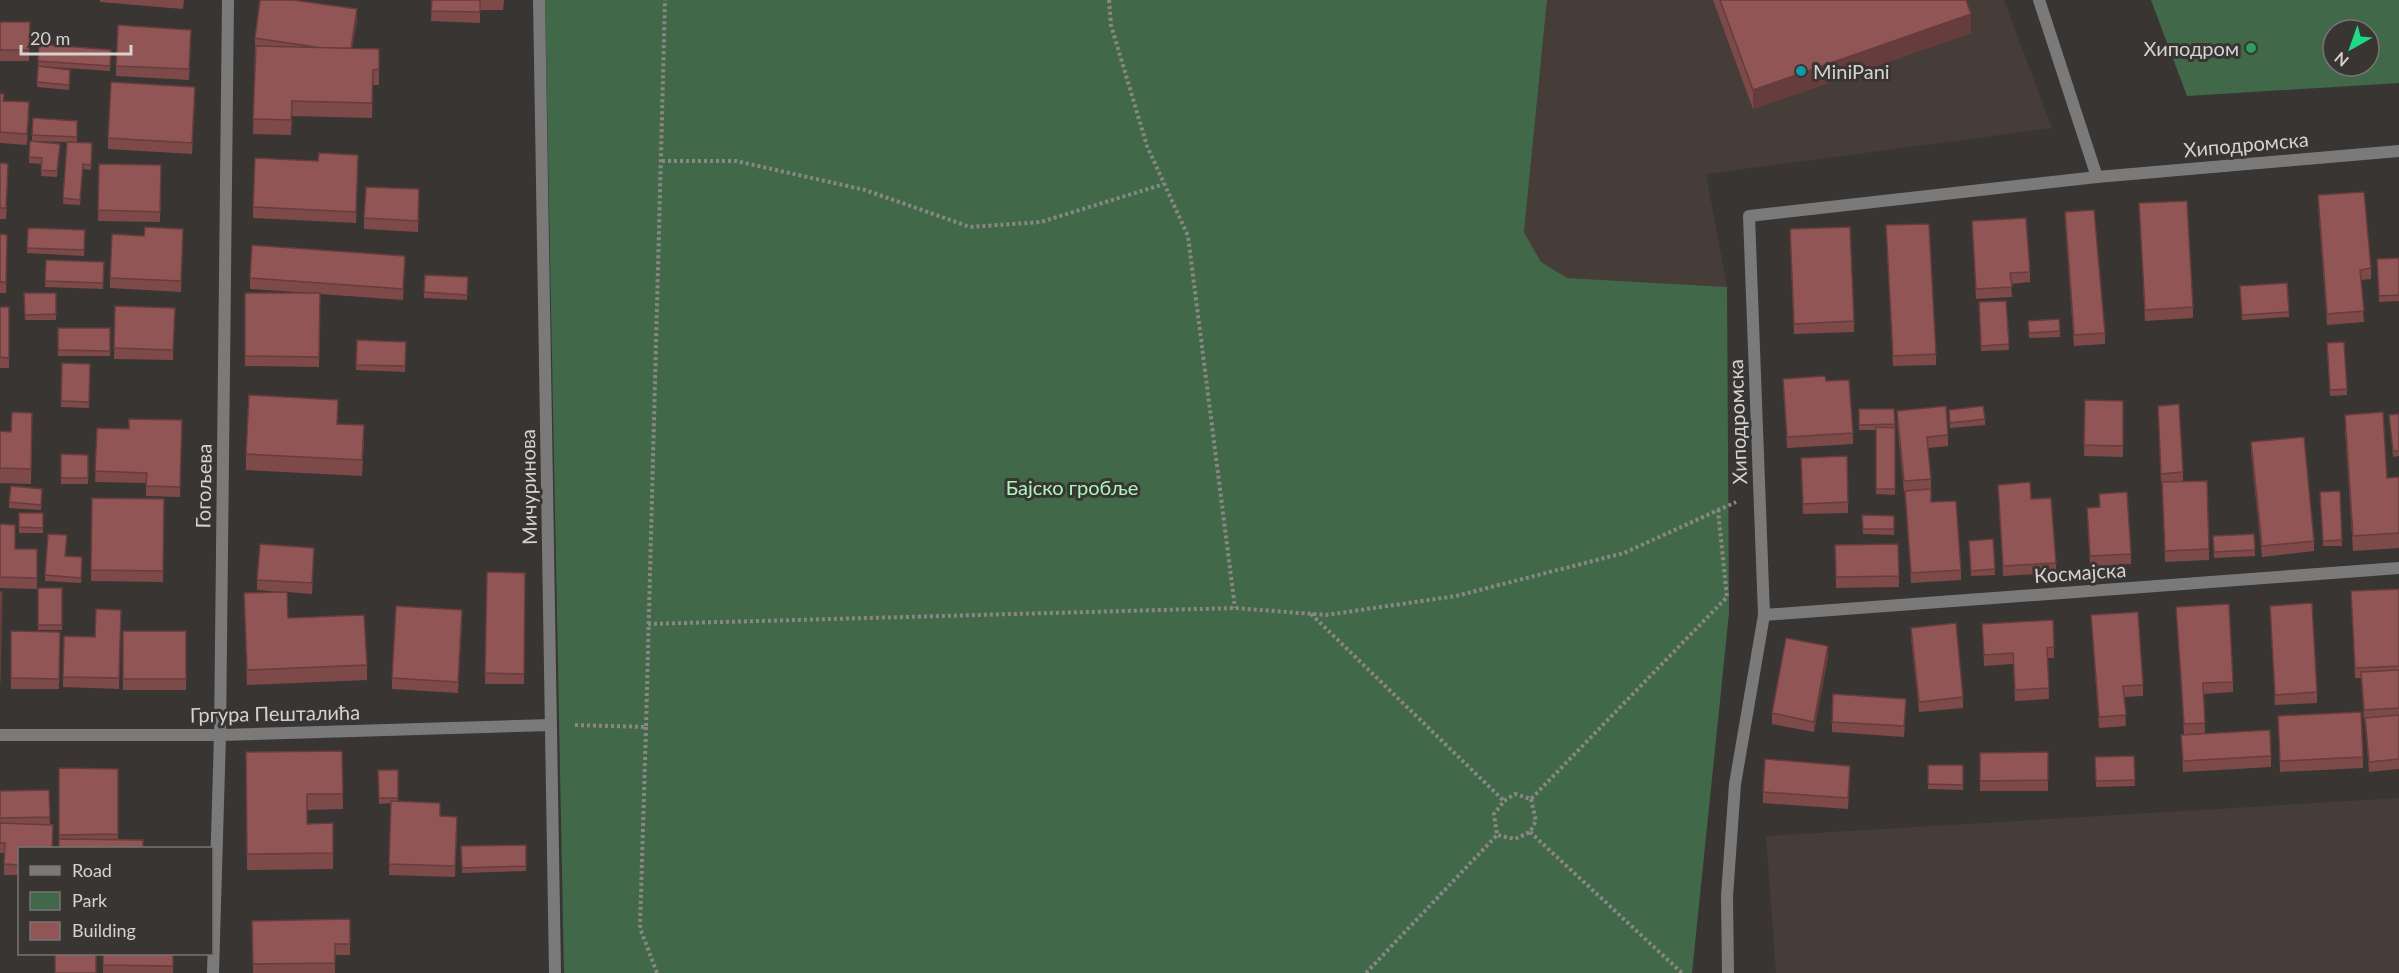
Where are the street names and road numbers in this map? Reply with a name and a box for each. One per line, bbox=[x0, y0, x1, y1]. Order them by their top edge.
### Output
street label: Хиподромска bbox=[2183, 127, 2309, 161]
street label: Хиподромска bbox=[1723, 359, 1751, 485]
street label: Мичуринова bbox=[515, 429, 541, 545]
street label: Гогољева bbox=[190, 443, 216, 529]
street label: Космајска bbox=[2033, 557, 2127, 587]
street label: Гргура Пешталића bbox=[190, 700, 360, 726]

